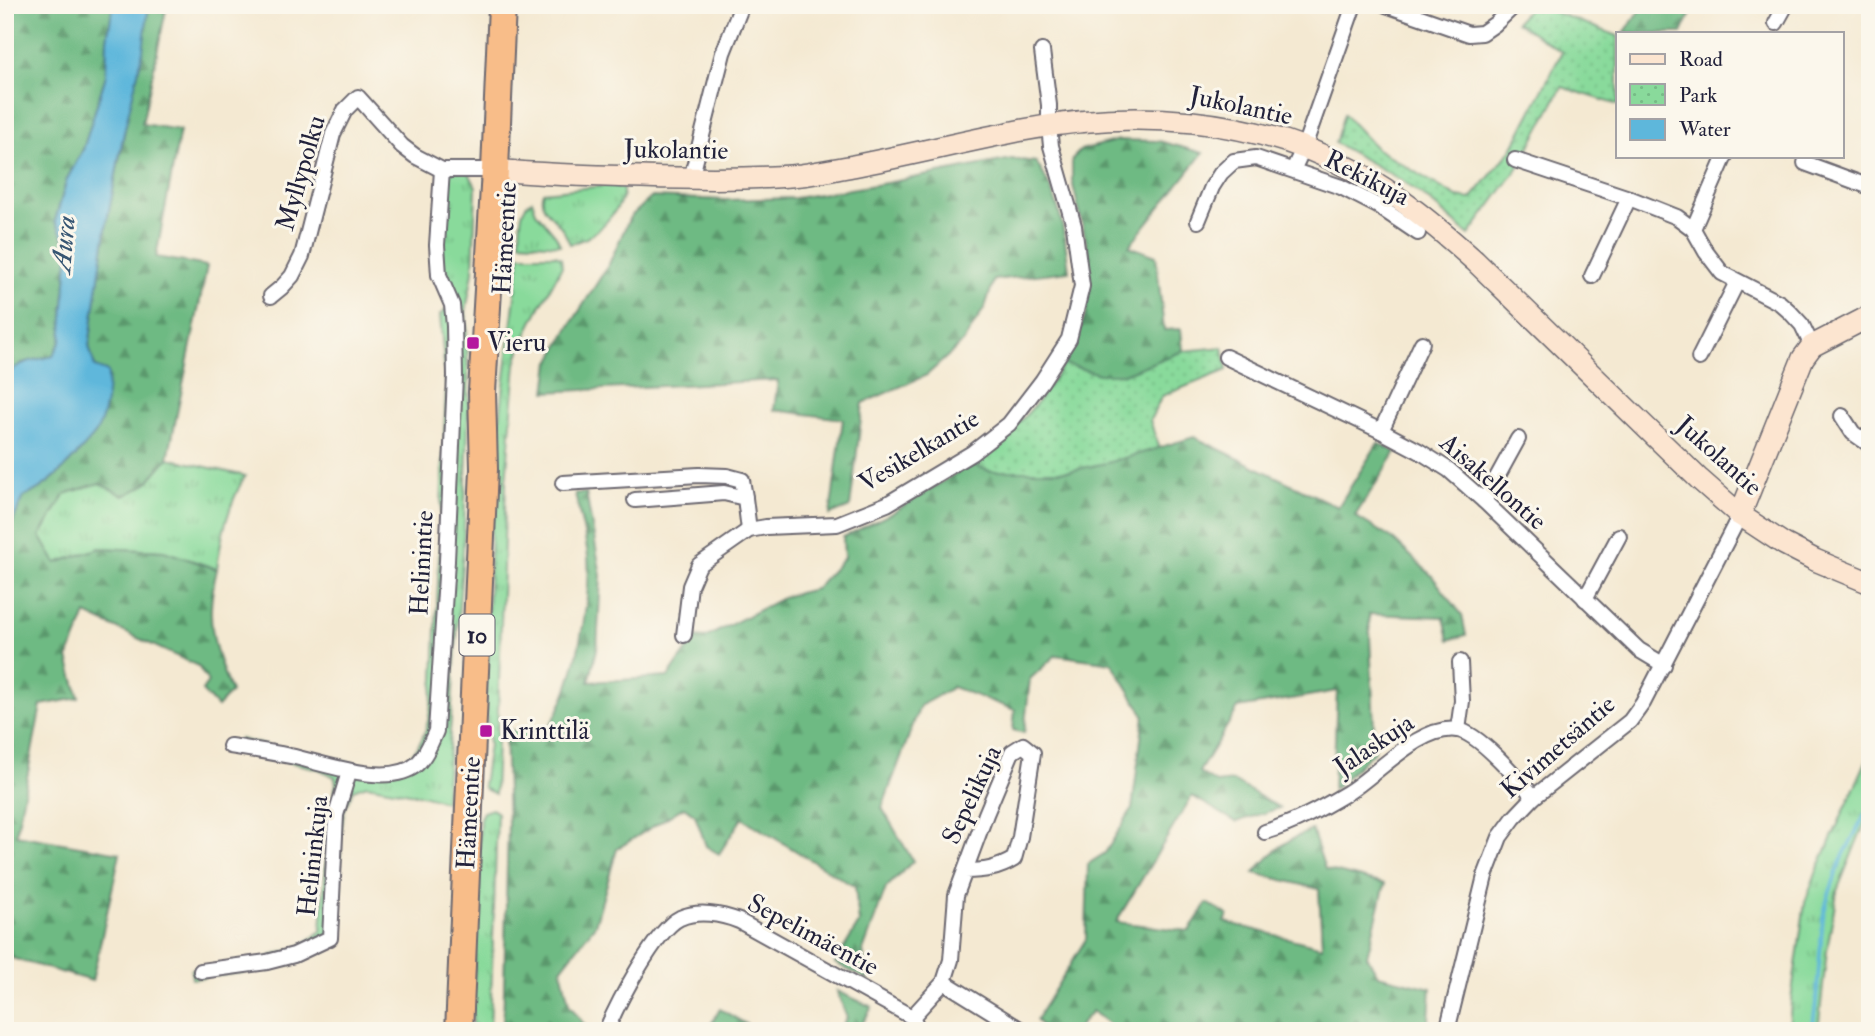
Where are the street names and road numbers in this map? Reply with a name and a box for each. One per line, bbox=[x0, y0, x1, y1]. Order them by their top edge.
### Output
street label: Jukolantie bbox=[1186, 79, 1296, 133]
street label: Myllypolku bbox=[269, 112, 334, 235]
street label: Jukolantie bbox=[622, 133, 729, 167]
street label: Rekikuja bbox=[1319, 143, 1415, 213]
street label: Hämeentie bbox=[486, 181, 524, 295]
street label: Vesikelkantie bbox=[853, 403, 985, 499]
street label: Jukolantie bbox=[1669, 408, 1769, 503]
street label: Aisakellontie bbox=[1432, 426, 1553, 537]
street label: Helinintie bbox=[403, 510, 441, 616]
road number: 10 bbox=[460, 614, 494, 656]
street label: Kivimetsäntie bbox=[1494, 688, 1622, 805]
street label: Jalaskuja bbox=[1327, 707, 1420, 784]
street label: Sepelikuja bbox=[935, 740, 1010, 850]
street label: Hämeentie bbox=[450, 756, 488, 870]
street label: Helininkuja bbox=[291, 794, 335, 918]
street label: Sepelimäentie bbox=[741, 887, 884, 984]

